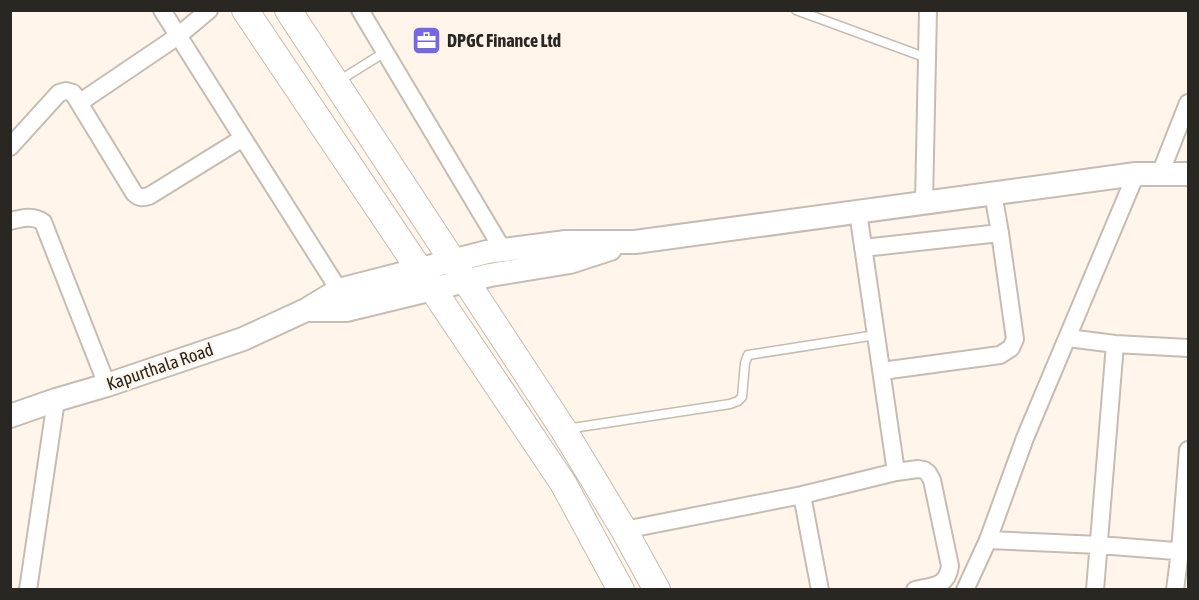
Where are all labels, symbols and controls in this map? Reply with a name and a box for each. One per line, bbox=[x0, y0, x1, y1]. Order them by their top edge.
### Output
office icon: DPGC Finance Ltd bbox=[410, 25, 442, 57]
place label: DPGC Finance Ltd bbox=[447, 30, 561, 51]
street label: Kapurthala Road bbox=[104, 338, 216, 395]

